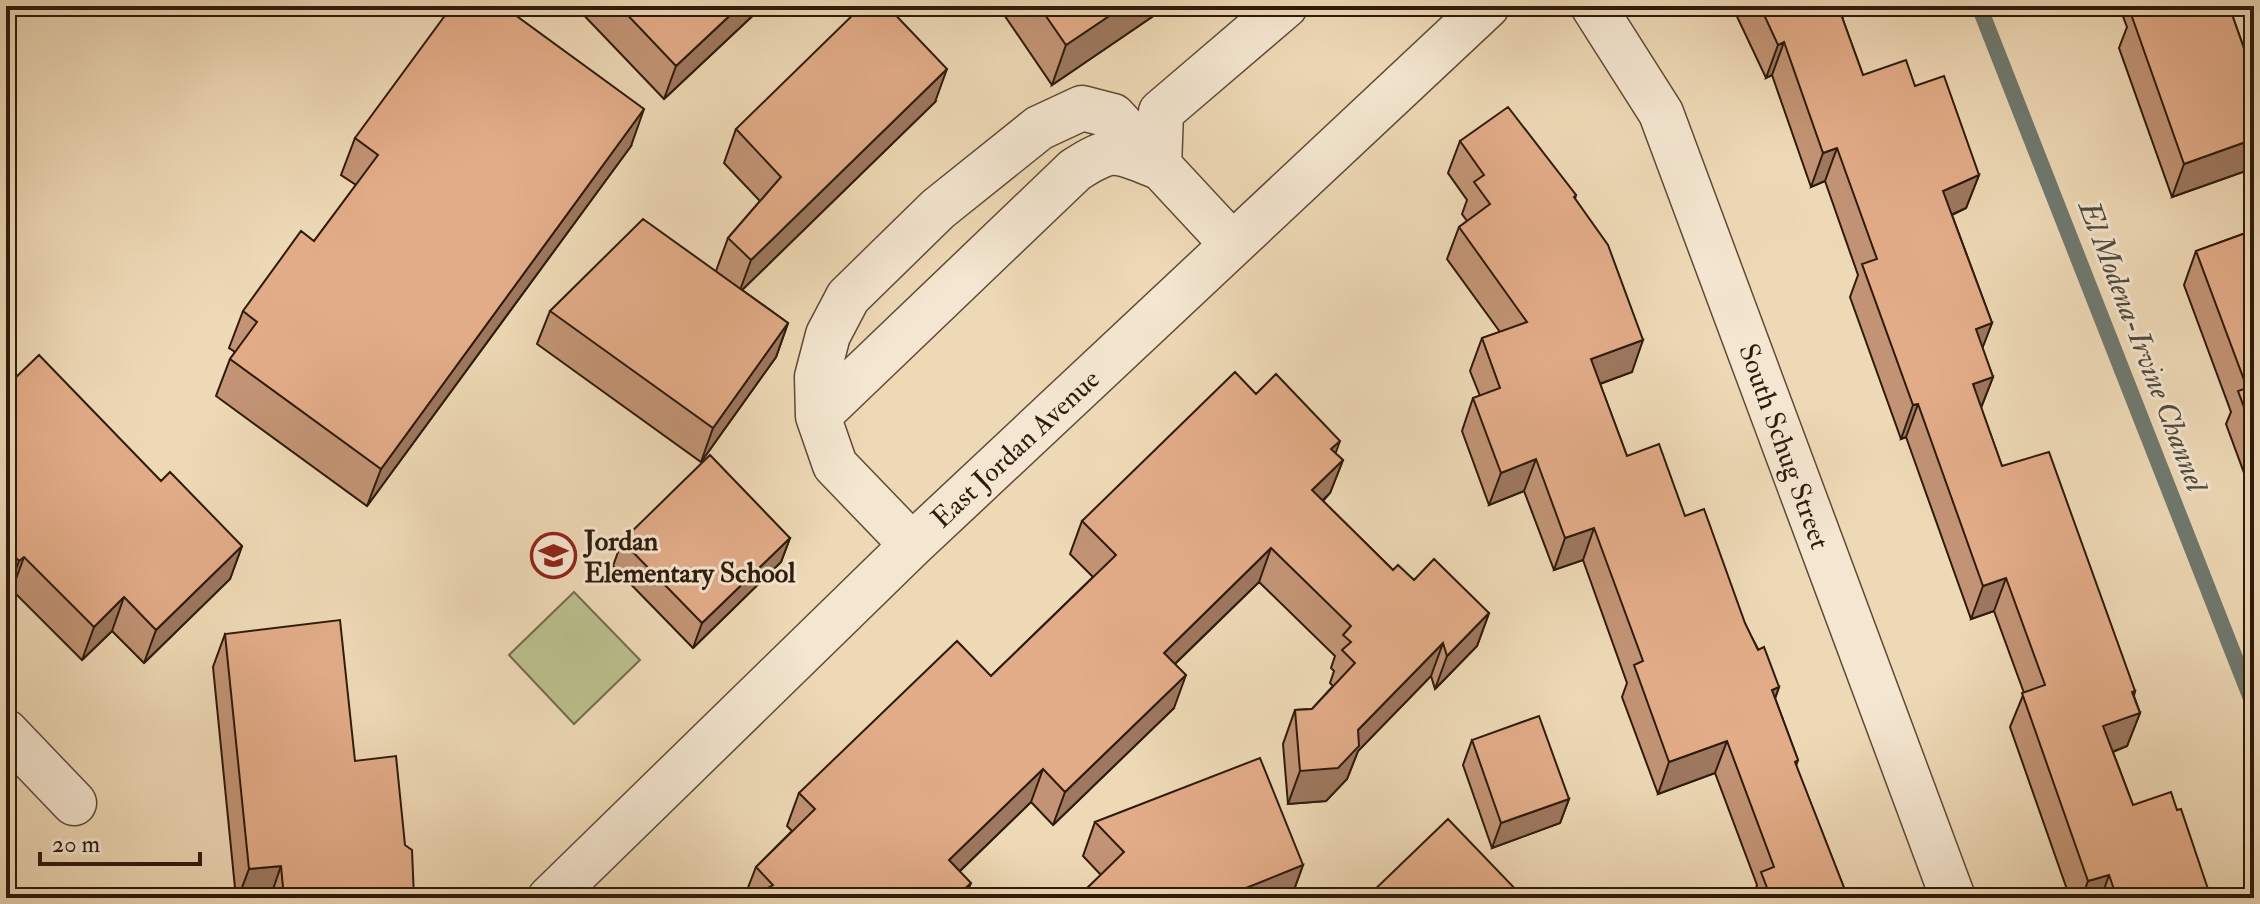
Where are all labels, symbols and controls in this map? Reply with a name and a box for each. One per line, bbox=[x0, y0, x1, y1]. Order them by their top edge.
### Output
water label: El Modena-Irvine Channel bbox=[2069, 194, 2216, 499]
street label: South Schug Street bbox=[1730, 339, 1837, 554]
street label: East Jordan Avenue bbox=[925, 362, 1108, 536]
place label: Jordan Elementary School bbox=[582, 524, 796, 591]
school or university icon: Jordan Elementary School bbox=[529, 532, 577, 580]
scale bar bbox=[40, 816, 200, 866]
text: 20 m bbox=[52, 829, 101, 860]

